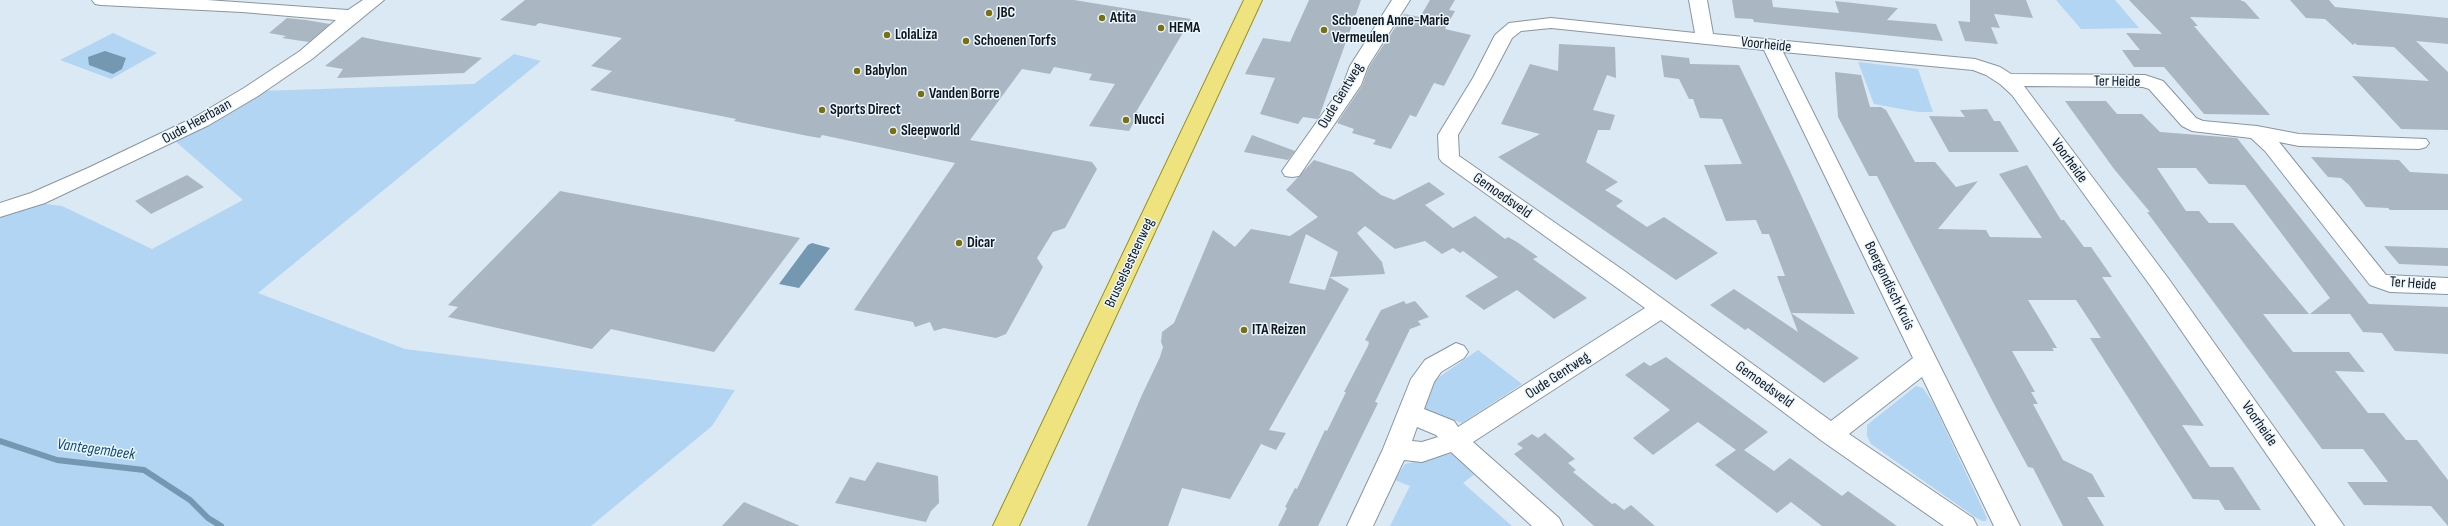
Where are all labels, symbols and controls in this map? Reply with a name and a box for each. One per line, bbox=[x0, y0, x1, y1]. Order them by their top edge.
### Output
place label: JBC bbox=[997, 4, 1015, 22]
marker: JBC bbox=[984, 8, 994, 18]
place label: Atita bbox=[1110, 9, 1136, 27]
place label: Schoenen Anne-Marie Vermeulen bbox=[1332, 12, 1449, 47]
marker: Atita bbox=[1097, 13, 1107, 23]
place label: HEMA bbox=[1169, 19, 1200, 37]
marker: HEMA bbox=[1156, 23, 1166, 33]
marker: Schoenen Anne-Marie Vermeulen bbox=[1319, 25, 1329, 35]
place label: LolaLiza bbox=[895, 26, 937, 44]
marker: LolaLiza bbox=[882, 30, 892, 40]
place label: Schoenen Torfs bbox=[974, 32, 1056, 50]
street label: Voorheide bbox=[1740, 33, 1792, 57]
marker: Schoenen Torfs bbox=[961, 36, 971, 46]
street label: Oude Gentweg bbox=[1314, 60, 1368, 132]
place label: Babylon bbox=[865, 62, 907, 80]
marker: Babylon bbox=[852, 66, 862, 76]
street label: Ter Heide bbox=[2094, 73, 2140, 91]
place label: Vanden Borre bbox=[929, 85, 1000, 103]
marker: Vanden Borre bbox=[916, 89, 926, 99]
street label: Oude Heerbaan bbox=[159, 96, 235, 148]
place label: Sports Direct bbox=[830, 101, 901, 119]
marker: Sports Direct bbox=[817, 105, 827, 115]
place label: Nucci bbox=[1134, 111, 1164, 129]
marker: Nucci bbox=[1121, 115, 1131, 125]
place label: Sleepworld bbox=[901, 122, 960, 140]
marker: Sleepworld bbox=[888, 126, 898, 136]
street label: Voorheide bbox=[2047, 135, 2091, 187]
street label: Gemoedsveld bbox=[1469, 169, 1535, 223]
street label: Brusselsesteenweg bbox=[1101, 215, 1159, 311]
place label: Dicar bbox=[967, 234, 995, 252]
marker: Dicar bbox=[954, 238, 964, 248]
street label: Boergondisch Kruis bbox=[1860, 239, 1918, 333]
street label: Ter Heide bbox=[2389, 273, 2437, 295]
place label: ITA Reizen bbox=[1252, 321, 1306, 339]
marker: ITA Reizen bbox=[1239, 325, 1249, 335]
street label: Oude Gentweg bbox=[1522, 348, 1594, 404]
street label: Gemoedsveld bbox=[1731, 358, 1797, 412]
street label: Voorheide bbox=[2237, 398, 2281, 450]
water label: Vantegembeek bbox=[56, 435, 136, 465]

